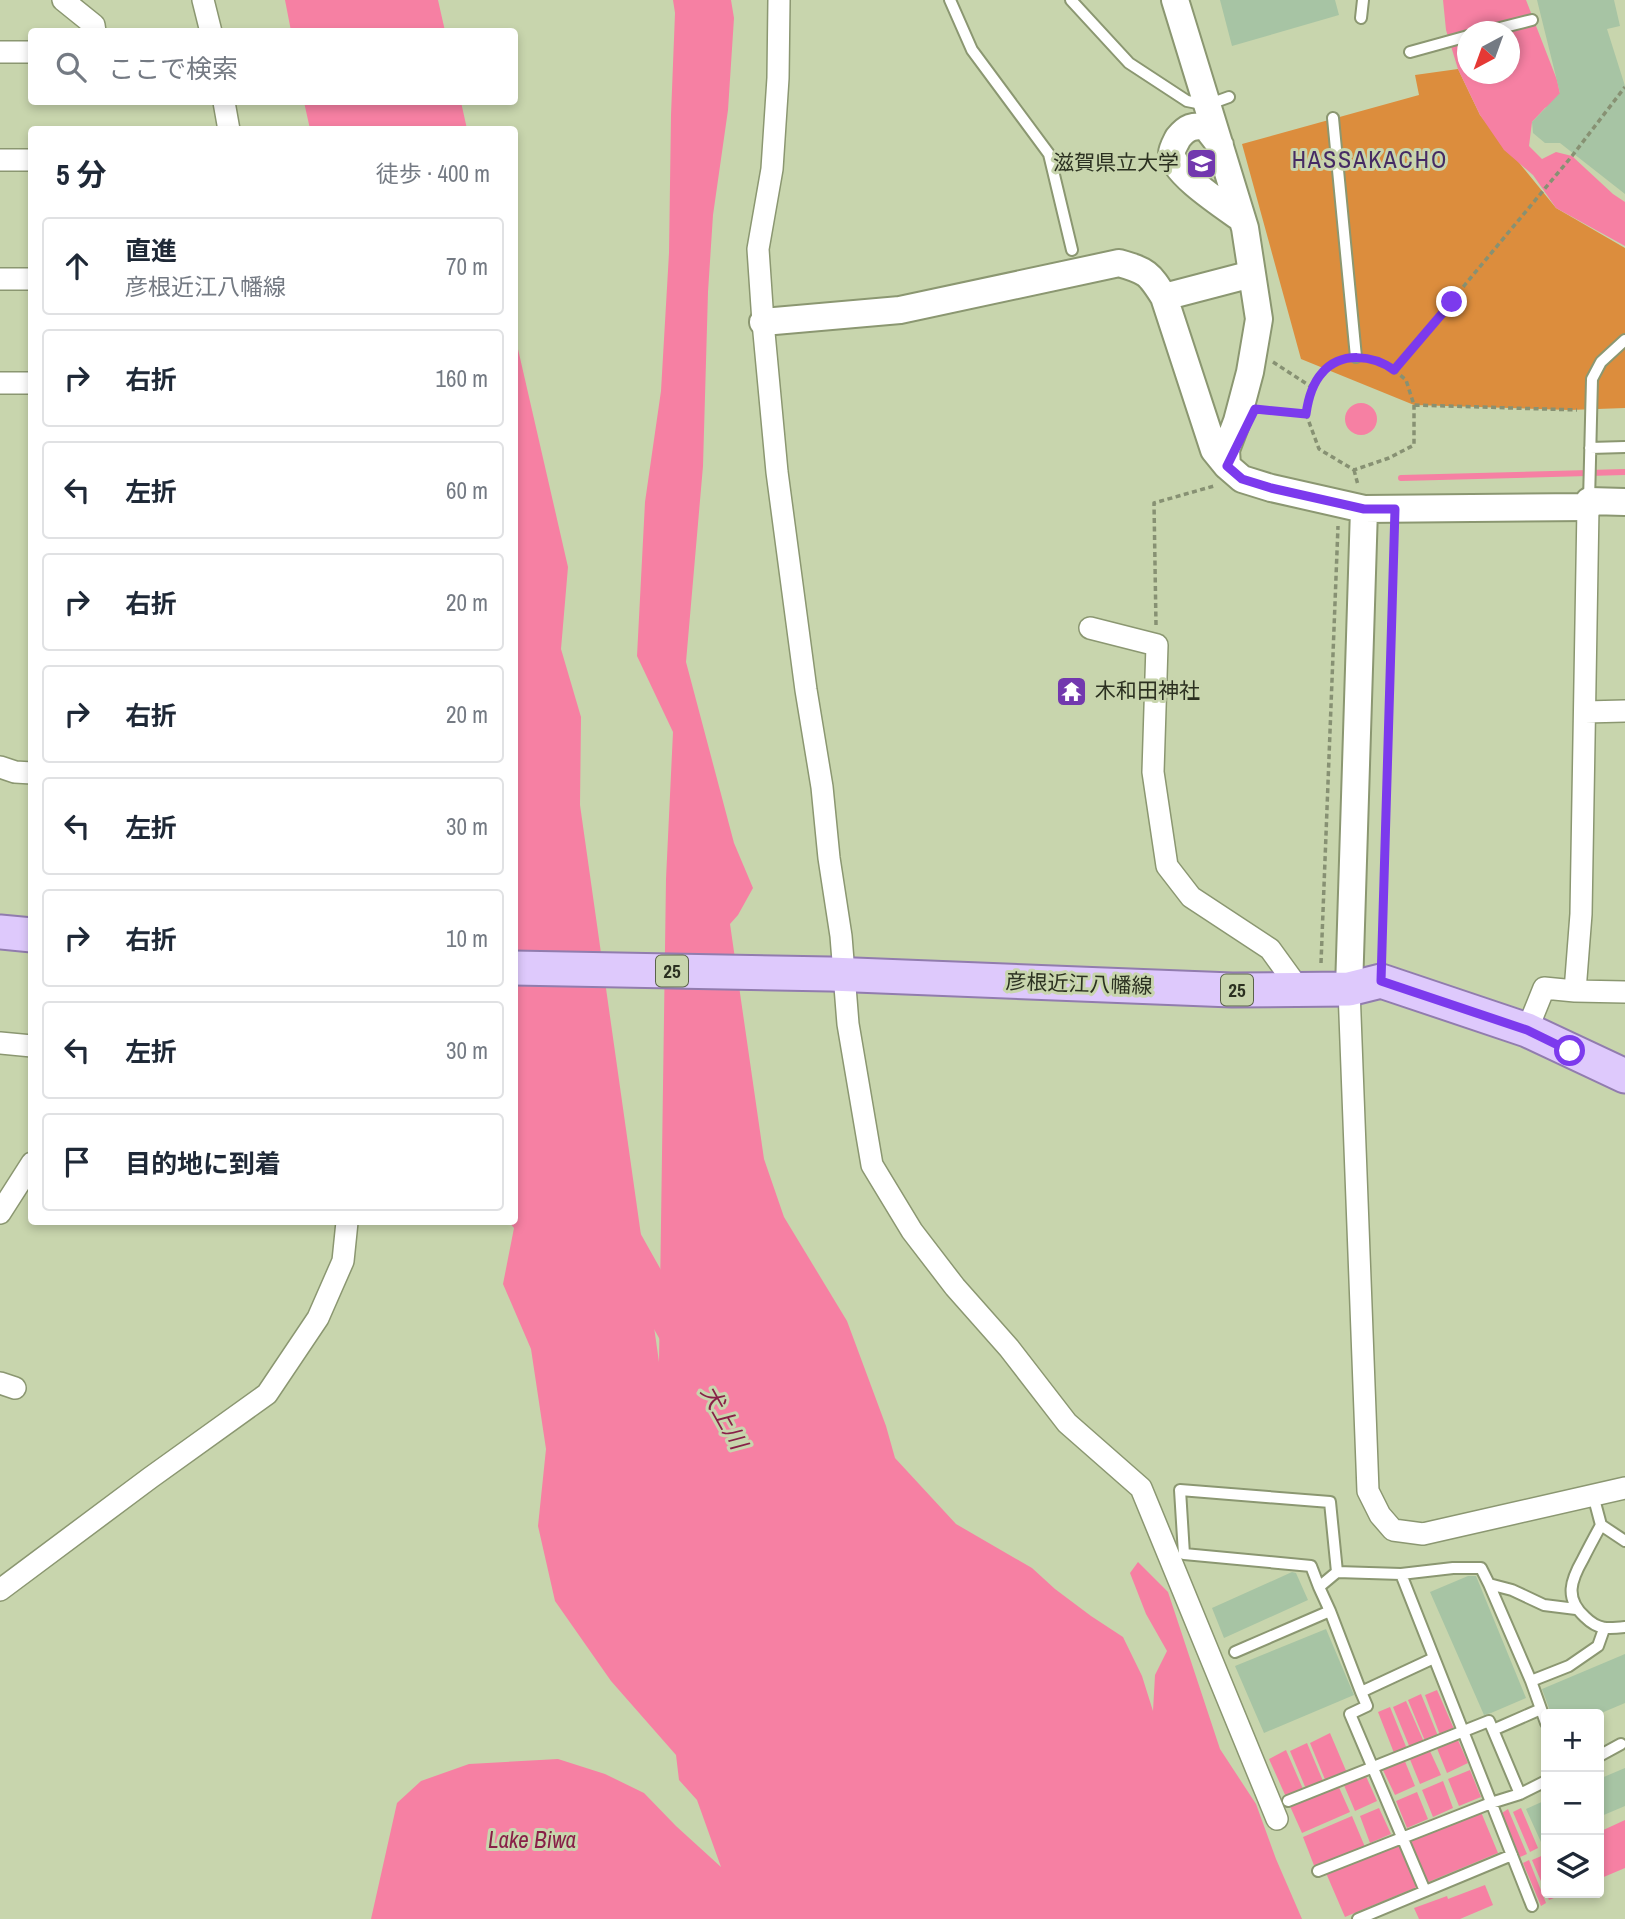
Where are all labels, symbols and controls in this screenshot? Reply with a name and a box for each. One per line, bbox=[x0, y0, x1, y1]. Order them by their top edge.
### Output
north arrow bbox=[1457, 21, 1520, 84]
search box bbox=[28, 28, 518, 105]
icon: search bbox=[52, 48, 90, 86]
text: ここで検索 bbox=[108, 51, 238, 86]
district label: HASSAKACHO bbox=[1292, 143, 1448, 175]
school or university icon: 滋賀県立大学 bbox=[1185, 146, 1219, 180]
place label: 滋賀県立大学 bbox=[1053, 148, 1179, 177]
text: 5 分 bbox=[56, 154, 107, 194]
text: 徒歩 · 400 m bbox=[376, 158, 490, 189]
text: 直進 bbox=[125, 233, 177, 268]
icon: ahead bbox=[58, 247, 96, 285]
text: 70 m bbox=[446, 251, 488, 282]
text: 彦根近江八幡線 bbox=[125, 271, 286, 302]
route end bbox=[1436, 286, 1467, 317]
icon: right bbox=[58, 359, 96, 397]
text: 右折 bbox=[125, 362, 177, 397]
text: 160 m bbox=[436, 363, 488, 394]
icon: left bbox=[58, 471, 96, 509]
text: 左折 bbox=[125, 474, 177, 509]
text: 60 m bbox=[446, 475, 488, 506]
icon: right bbox=[58, 583, 96, 621]
text: 右折 bbox=[125, 586, 177, 621]
text: 20 m bbox=[446, 587, 488, 618]
temple icon: 木和田神社 bbox=[1055, 674, 1089, 708]
place label: 木和田神社 bbox=[1095, 676, 1200, 705]
icon: right bbox=[58, 695, 96, 733]
text: 右折 bbox=[125, 698, 177, 733]
text: 20 m bbox=[446, 699, 488, 730]
icon: left bbox=[58, 807, 96, 845]
text: 左折 bbox=[125, 810, 177, 845]
text: 30 m bbox=[446, 811, 488, 842]
icon: right bbox=[58, 919, 96, 957]
text: 右折 bbox=[125, 922, 177, 957]
text: 10 m bbox=[446, 923, 488, 954]
road number: 25 bbox=[656, 956, 688, 987]
street label: 彦根近江八幡線 bbox=[1005, 966, 1153, 1001]
road number: 25 bbox=[1221, 974, 1253, 1006]
icon: left bbox=[58, 1031, 96, 1069]
text: 左折 bbox=[125, 1034, 177, 1069]
text: 30 m bbox=[446, 1035, 488, 1066]
route start bbox=[1554, 1035, 1585, 1066]
icon: arrive bbox=[58, 1143, 96, 1181]
text: 目的地に到着 bbox=[125, 1146, 281, 1181]
water label: 犬上川 bbox=[694, 1379, 756, 1457]
map controls bbox=[1541, 1709, 1604, 1898]
button: + bbox=[1541, 1709, 1604, 1772]
button: − bbox=[1541, 1772, 1604, 1835]
water label: Lake Biwa bbox=[488, 1824, 576, 1855]
button: layers bbox=[1541, 1835, 1604, 1898]

